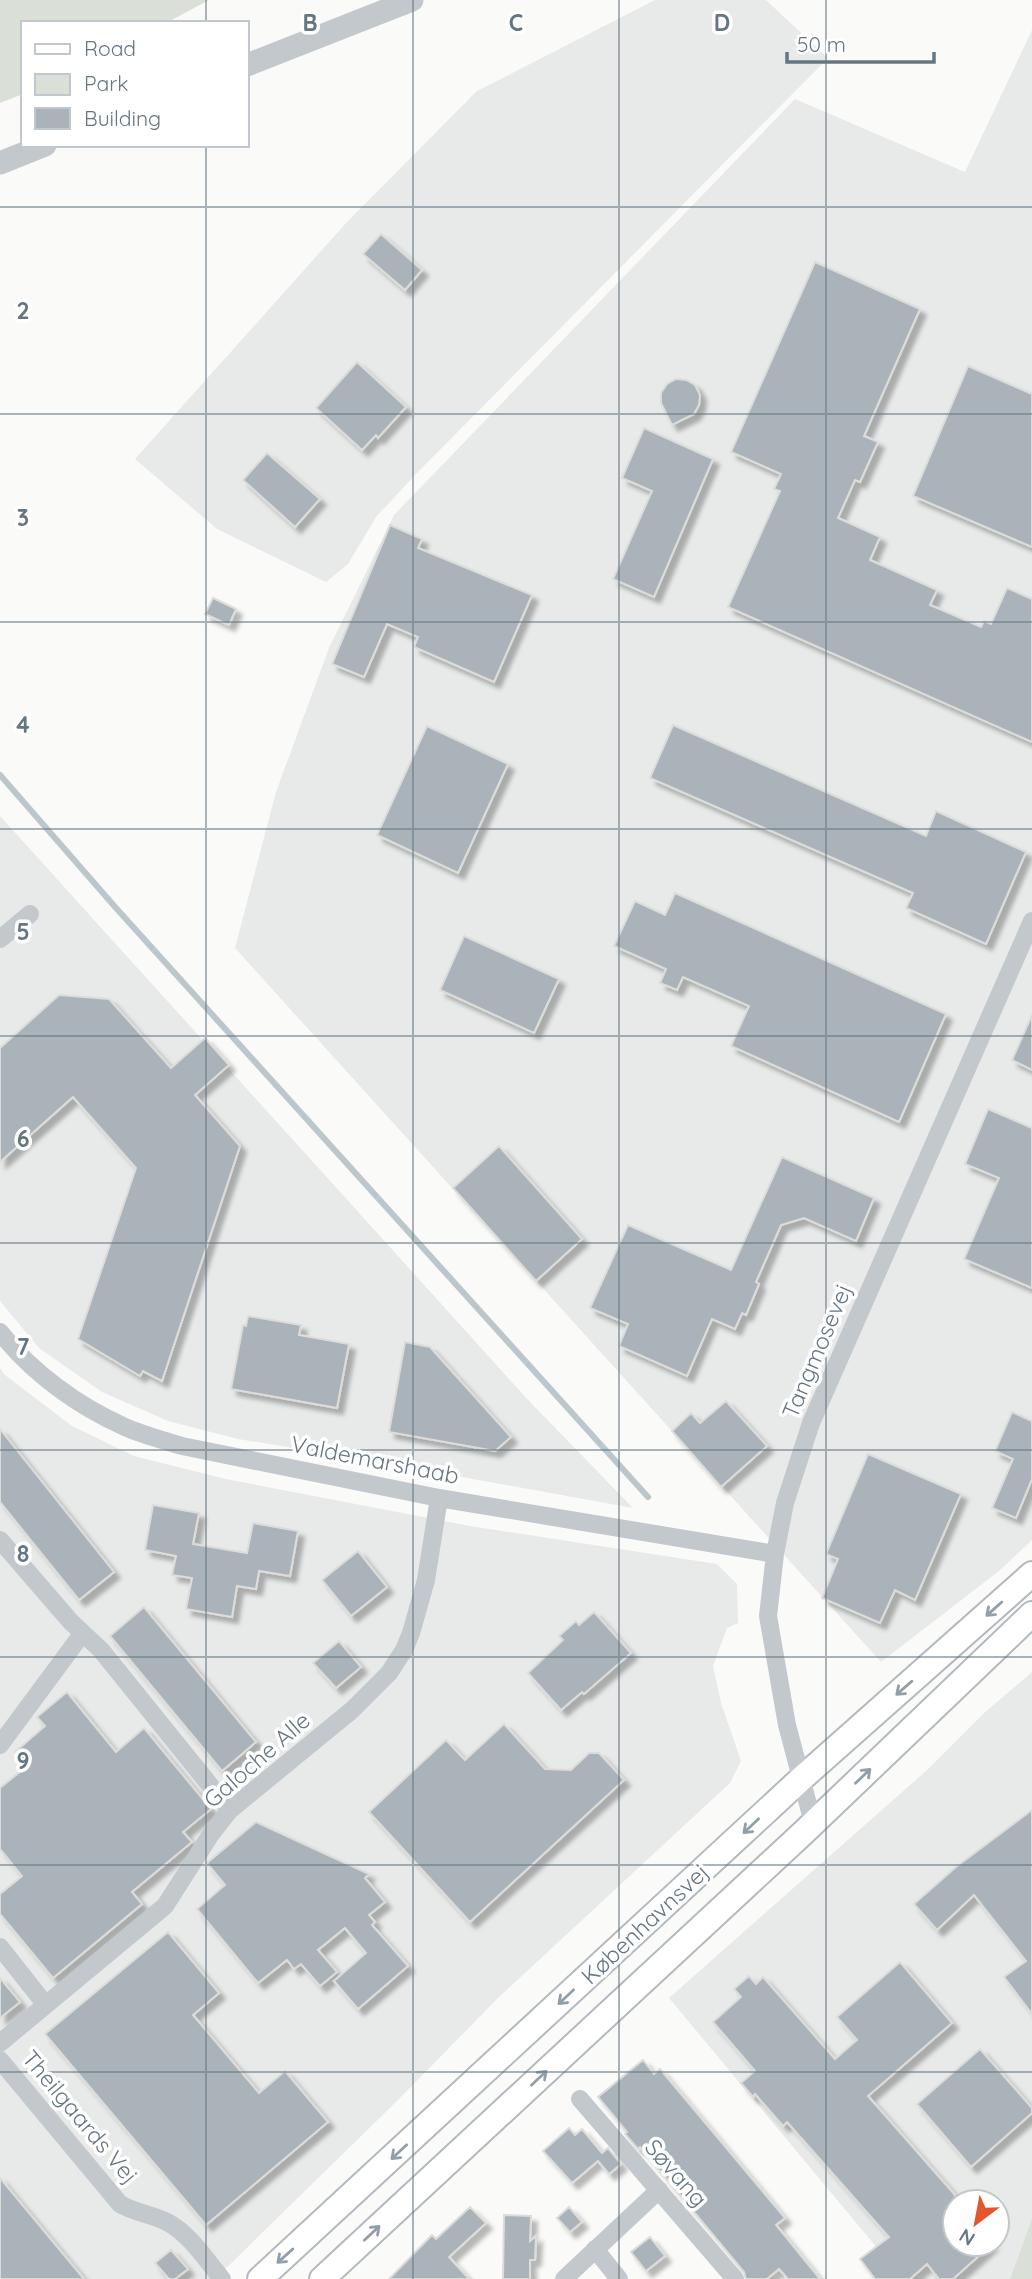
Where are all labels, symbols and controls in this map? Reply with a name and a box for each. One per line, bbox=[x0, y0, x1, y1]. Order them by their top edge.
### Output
text: B bbox=[302, 8, 318, 37]
text: C bbox=[509, 8, 523, 37]
text: D bbox=[714, 8, 730, 37]
legend bbox=[21, 21, 248, 147]
scale bar bbox=[787, 21, 934, 65]
text: 50 m bbox=[797, 31, 846, 57]
text: Road bbox=[84, 35, 136, 61]
text: Park bbox=[84, 70, 128, 96]
text: Building bbox=[84, 105, 161, 131]
text: 2 bbox=[16, 296, 30, 325]
text: 3 bbox=[17, 503, 29, 532]
text: 4 bbox=[16, 710, 30, 739]
text: 5 bbox=[16, 917, 30, 946]
text: 6 bbox=[17, 1124, 29, 1153]
street label: Tangmosevej bbox=[775, 1279, 858, 1422]
text: 7 bbox=[17, 1332, 30, 1361]
street label: Valdemarshaab bbox=[289, 1429, 462, 1490]
text: 8 bbox=[17, 1539, 29, 1568]
one-way arrow bbox=[986, 1600, 1003, 1617]
one-way arrow bbox=[895, 1680, 913, 1696]
street label: Galoche Alle bbox=[197, 1705, 316, 1814]
text: 9 bbox=[16, 1746, 30, 1775]
one-way arrow bbox=[854, 1767, 871, 1784]
one-way arrow bbox=[743, 1817, 760, 1834]
street label: Københavnsvej bbox=[575, 1857, 714, 1990]
one-way arrow bbox=[558, 1989, 575, 2006]
street label: Theilgaards Vej bbox=[16, 2044, 145, 2189]
one-way arrow bbox=[530, 2070, 548, 2086]
street label: Søvang bbox=[639, 2133, 714, 2213]
one-way arrow bbox=[391, 2143, 408, 2160]
north arrow bbox=[941, 2188, 1011, 2258]
one-way arrow bbox=[363, 2224, 380, 2241]
text: N bbox=[955, 2224, 979, 2251]
one-way arrow bbox=[277, 2248, 294, 2265]

